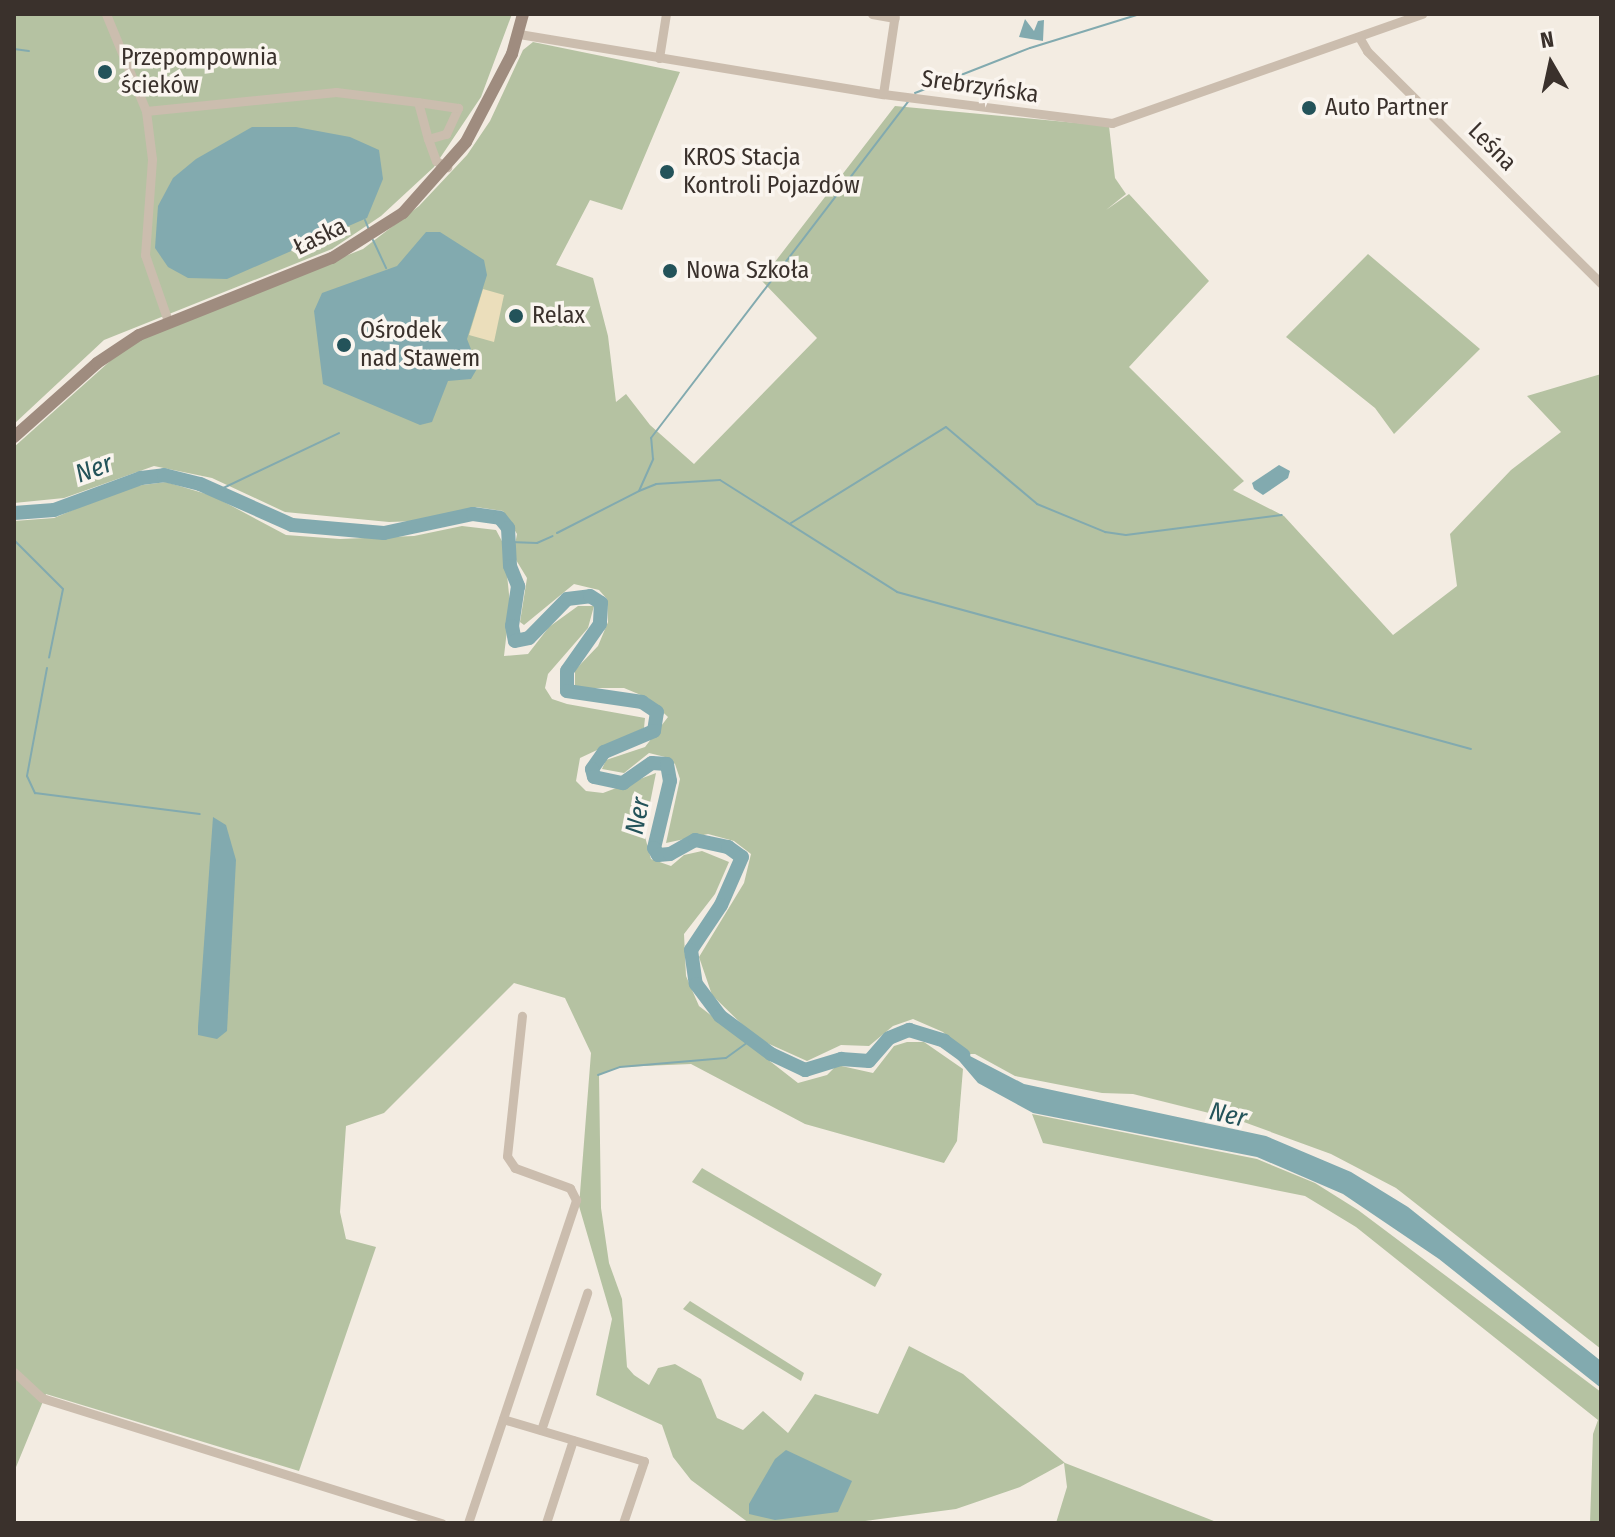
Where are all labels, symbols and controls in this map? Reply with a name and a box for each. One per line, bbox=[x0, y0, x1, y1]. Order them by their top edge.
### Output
north arrow bbox=[1511, 24, 1591, 104]
text: N bbox=[1539, 25, 1556, 54]
place label: Przepompownia ścieków bbox=[121, 44, 278, 100]
marker: Przepompownia ścieków bbox=[96, 63, 114, 81]
street label: Srebrzyńska bbox=[920, 65, 1040, 109]
place label: Auto Partner bbox=[1325, 94, 1448, 122]
marker: Auto Partner bbox=[1300, 99, 1318, 117]
street label: Leśna bbox=[1462, 117, 1522, 177]
place label: KROS Stacja Kontroli Pojazdów bbox=[683, 144, 860, 200]
marker: KROS Stacja Kontroli Pojazdów bbox=[658, 163, 676, 181]
street label: Łaska bbox=[289, 212, 351, 262]
place label: Nowa Szkoła bbox=[686, 257, 809, 285]
marker: Nowa Szkoła bbox=[661, 262, 679, 280]
place label: Relax bbox=[532, 302, 585, 330]
marker: Relax bbox=[507, 307, 525, 325]
place label: Ośrodek nad Stawem bbox=[360, 317, 480, 373]
marker: Ośrodek nad Stawem bbox=[335, 336, 353, 354]
water label: Ner bbox=[71, 448, 117, 490]
water label: Ner bbox=[619, 795, 657, 837]
water label: Ner bbox=[1206, 1096, 1250, 1134]

